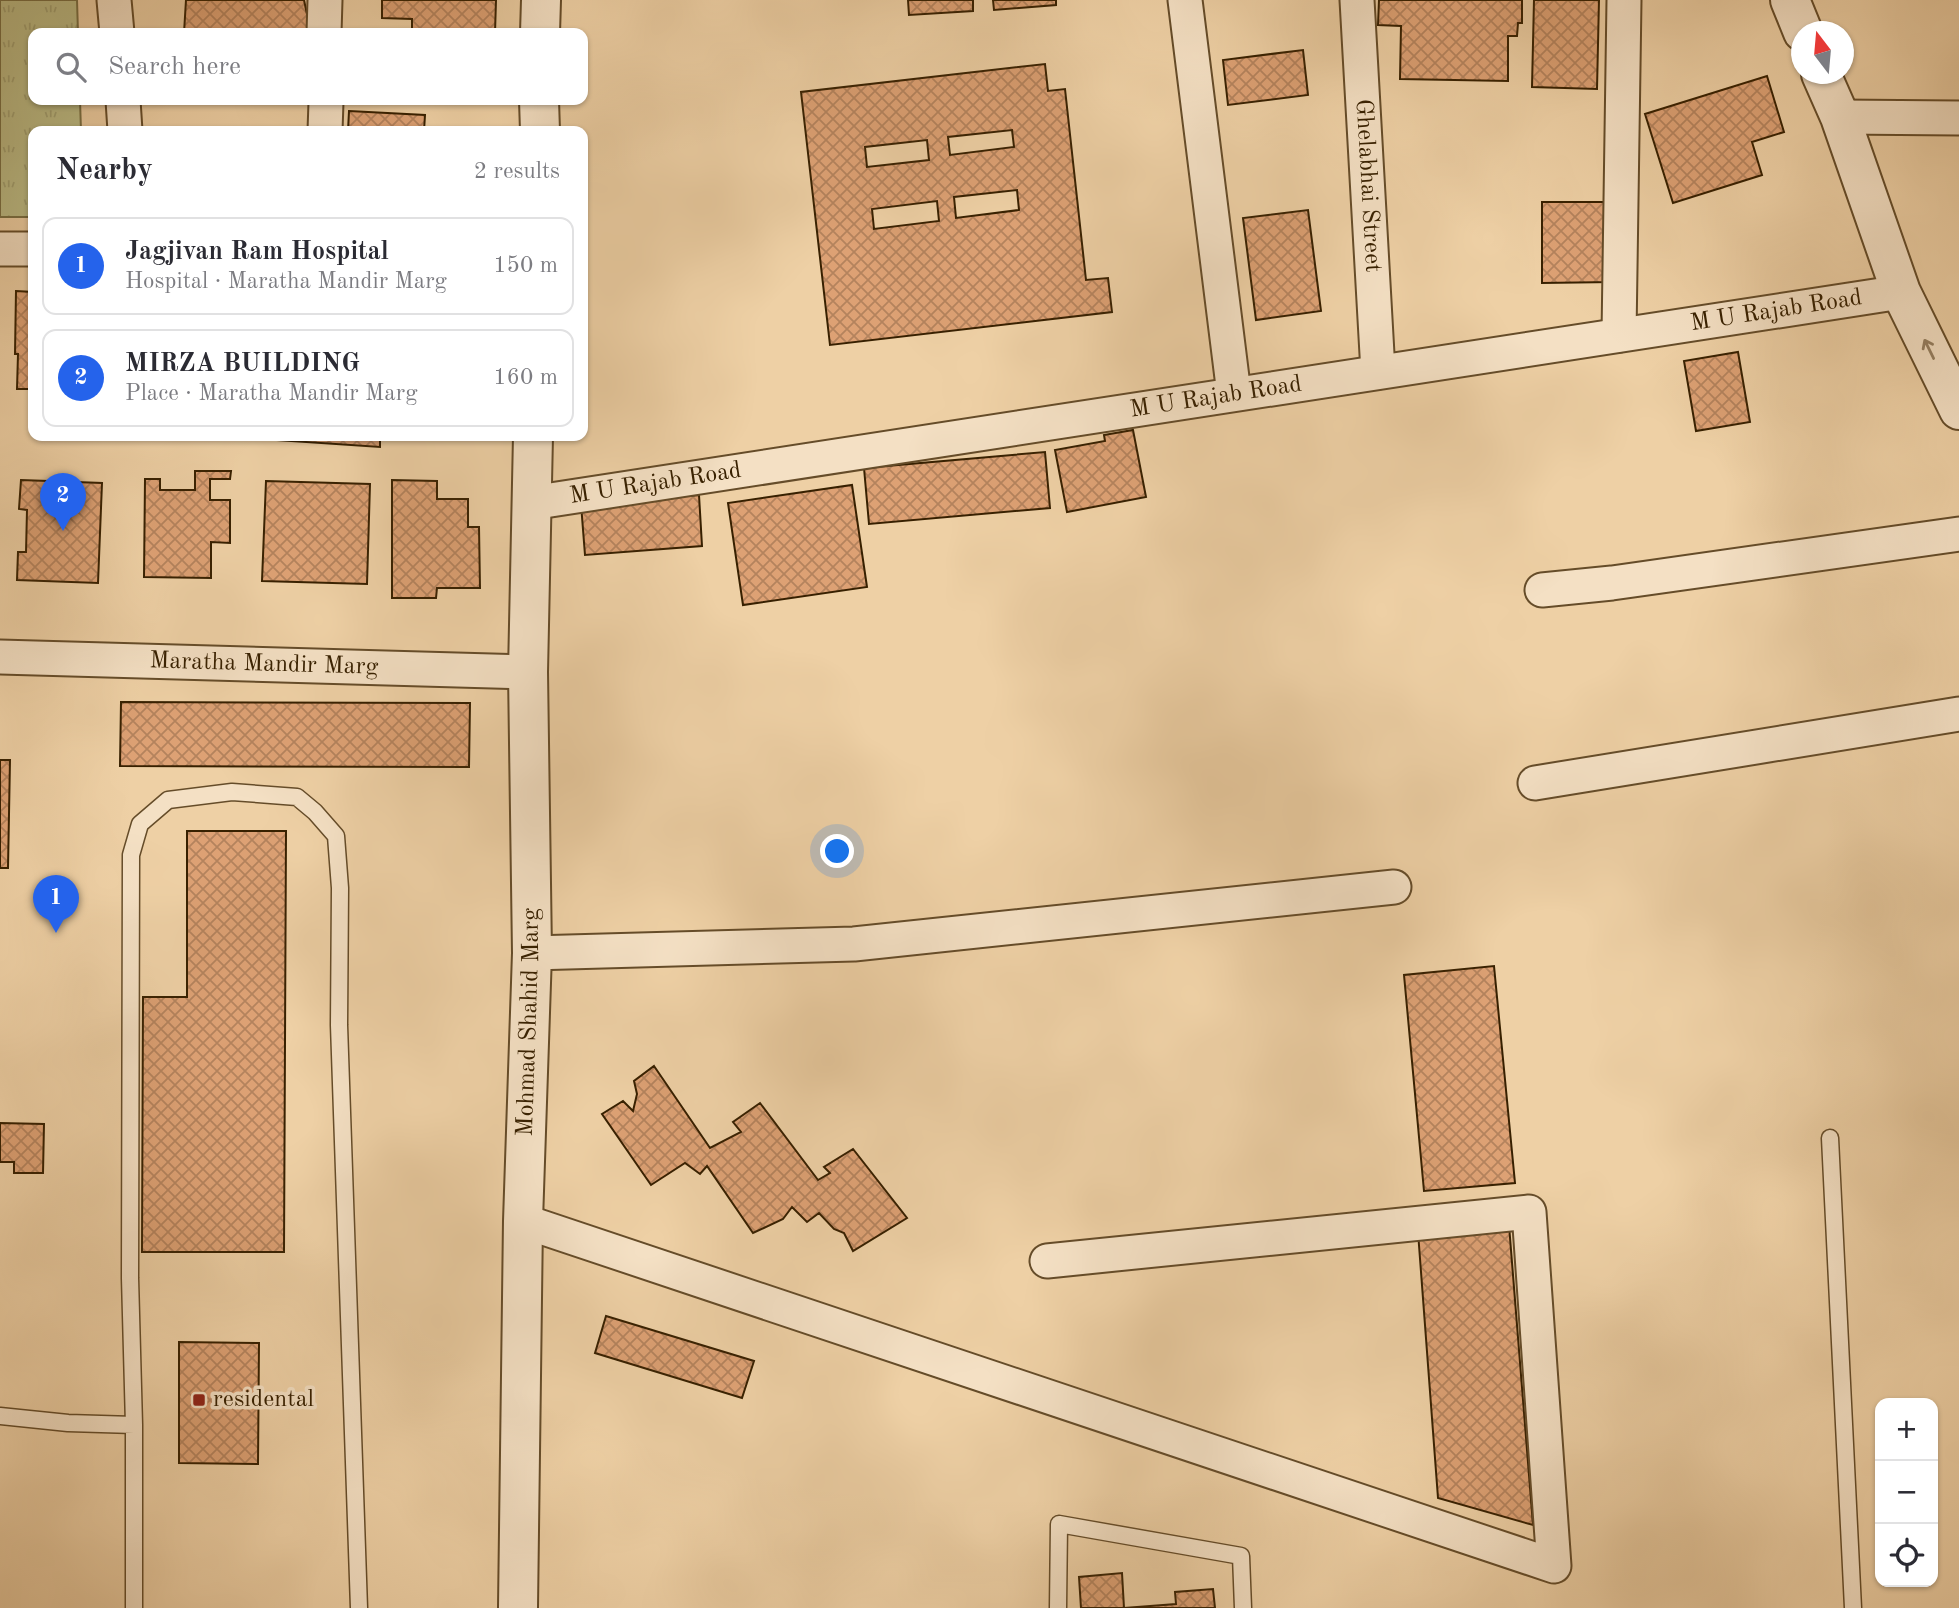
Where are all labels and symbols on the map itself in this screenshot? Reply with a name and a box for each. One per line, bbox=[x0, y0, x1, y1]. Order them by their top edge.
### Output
north arrow bbox=[1791, 21, 1854, 84]
street label: Ghelabhai Street bbox=[1351, 98, 1384, 273]
street label: M U Rajab Road bbox=[1689, 286, 1864, 336]
one-way arrow bbox=[1922, 339, 1935, 360]
street label: M U Rajab Road bbox=[1128, 372, 1303, 423]
street label: M U Rajab Road bbox=[568, 459, 743, 509]
pin: 2 bbox=[40, 473, 86, 531]
street label: Maratha Mandir Marg bbox=[149, 649, 379, 680]
your location bbox=[820, 834, 854, 868]
pin: 1 bbox=[33, 875, 79, 933]
street label: Mohmad Shahid Marg bbox=[514, 908, 544, 1137]
place label: residental bbox=[213, 1388, 314, 1412]
marker: residental bbox=[191, 1392, 207, 1408]

